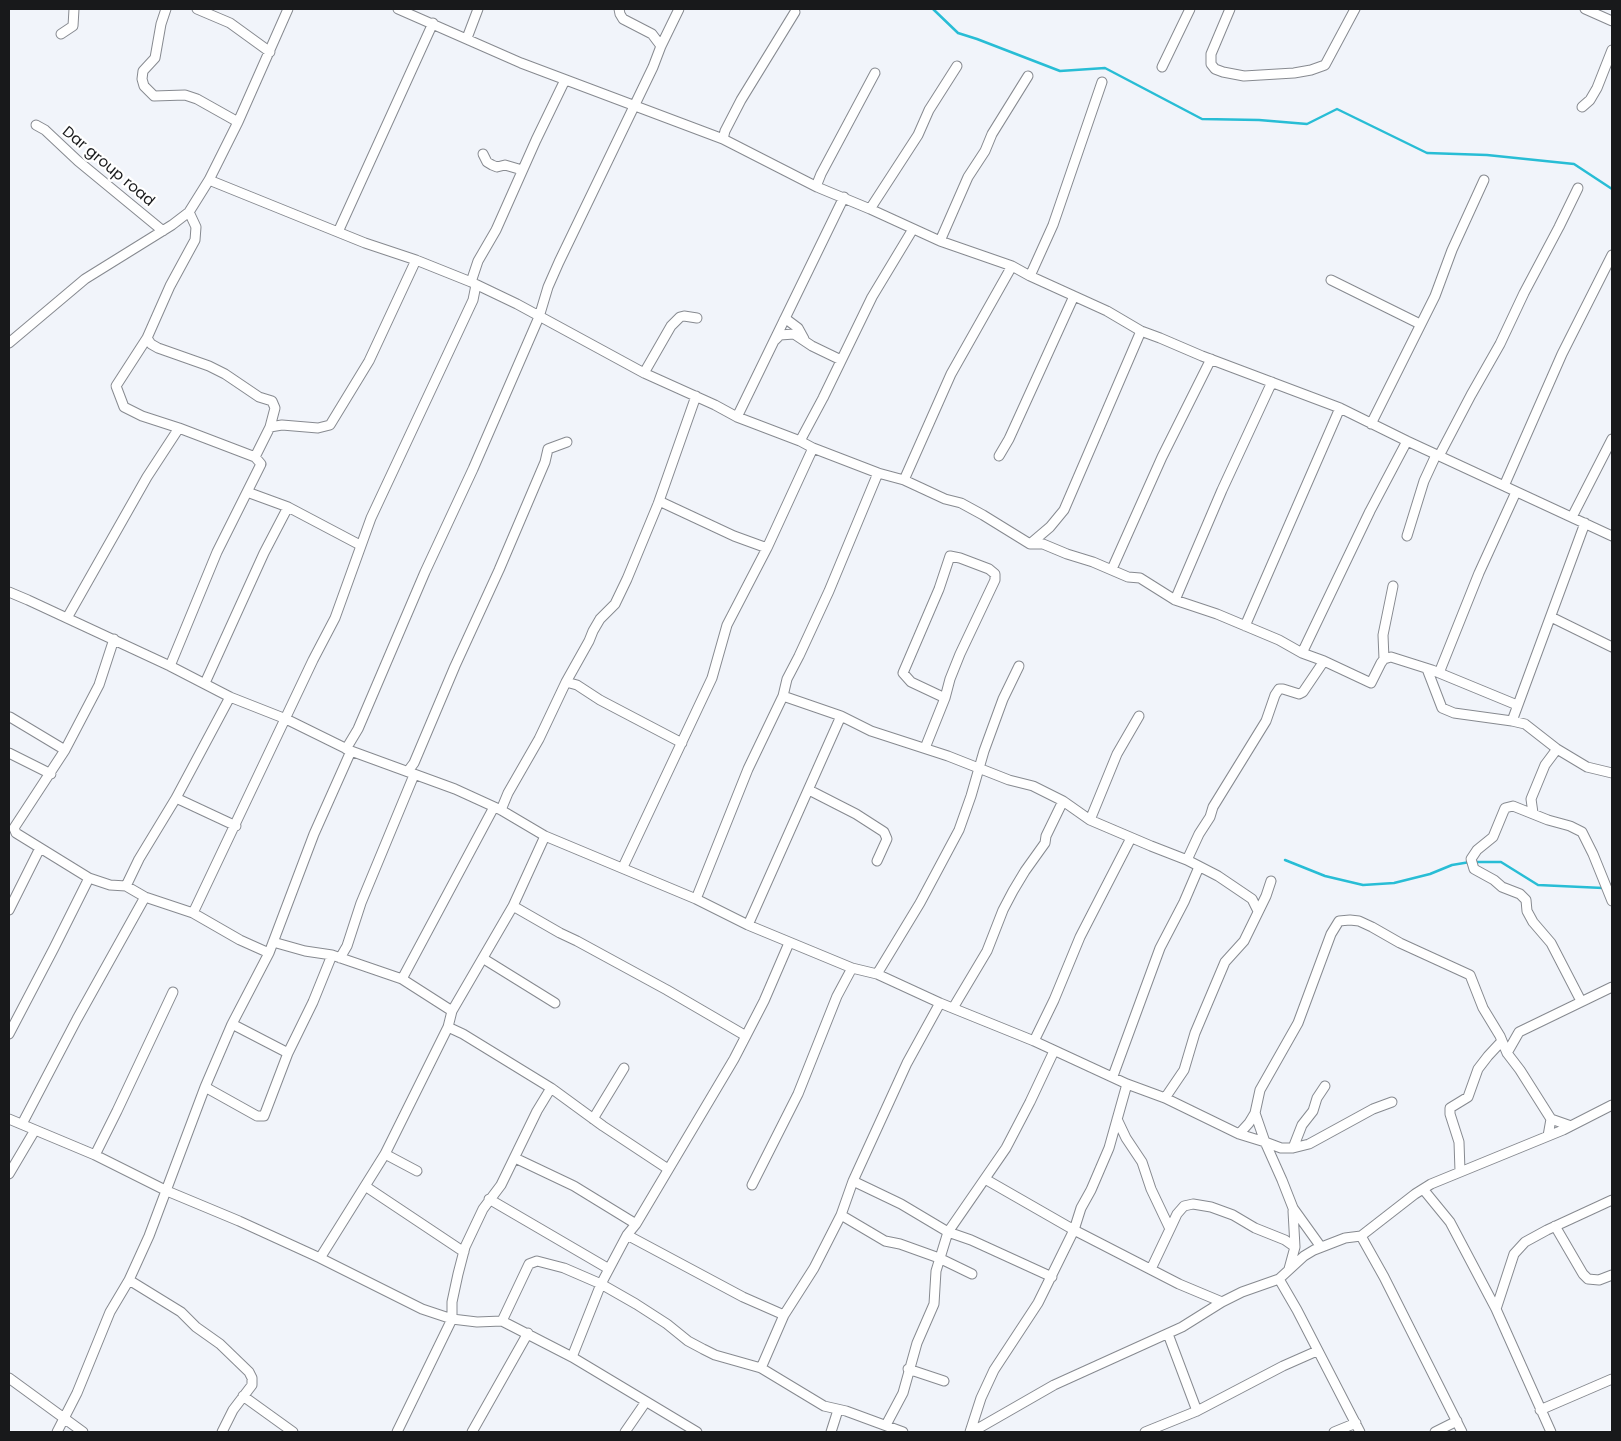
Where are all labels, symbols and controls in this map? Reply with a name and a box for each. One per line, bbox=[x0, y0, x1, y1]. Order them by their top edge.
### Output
street label: Dar group road bbox=[58, 123, 158, 211]

